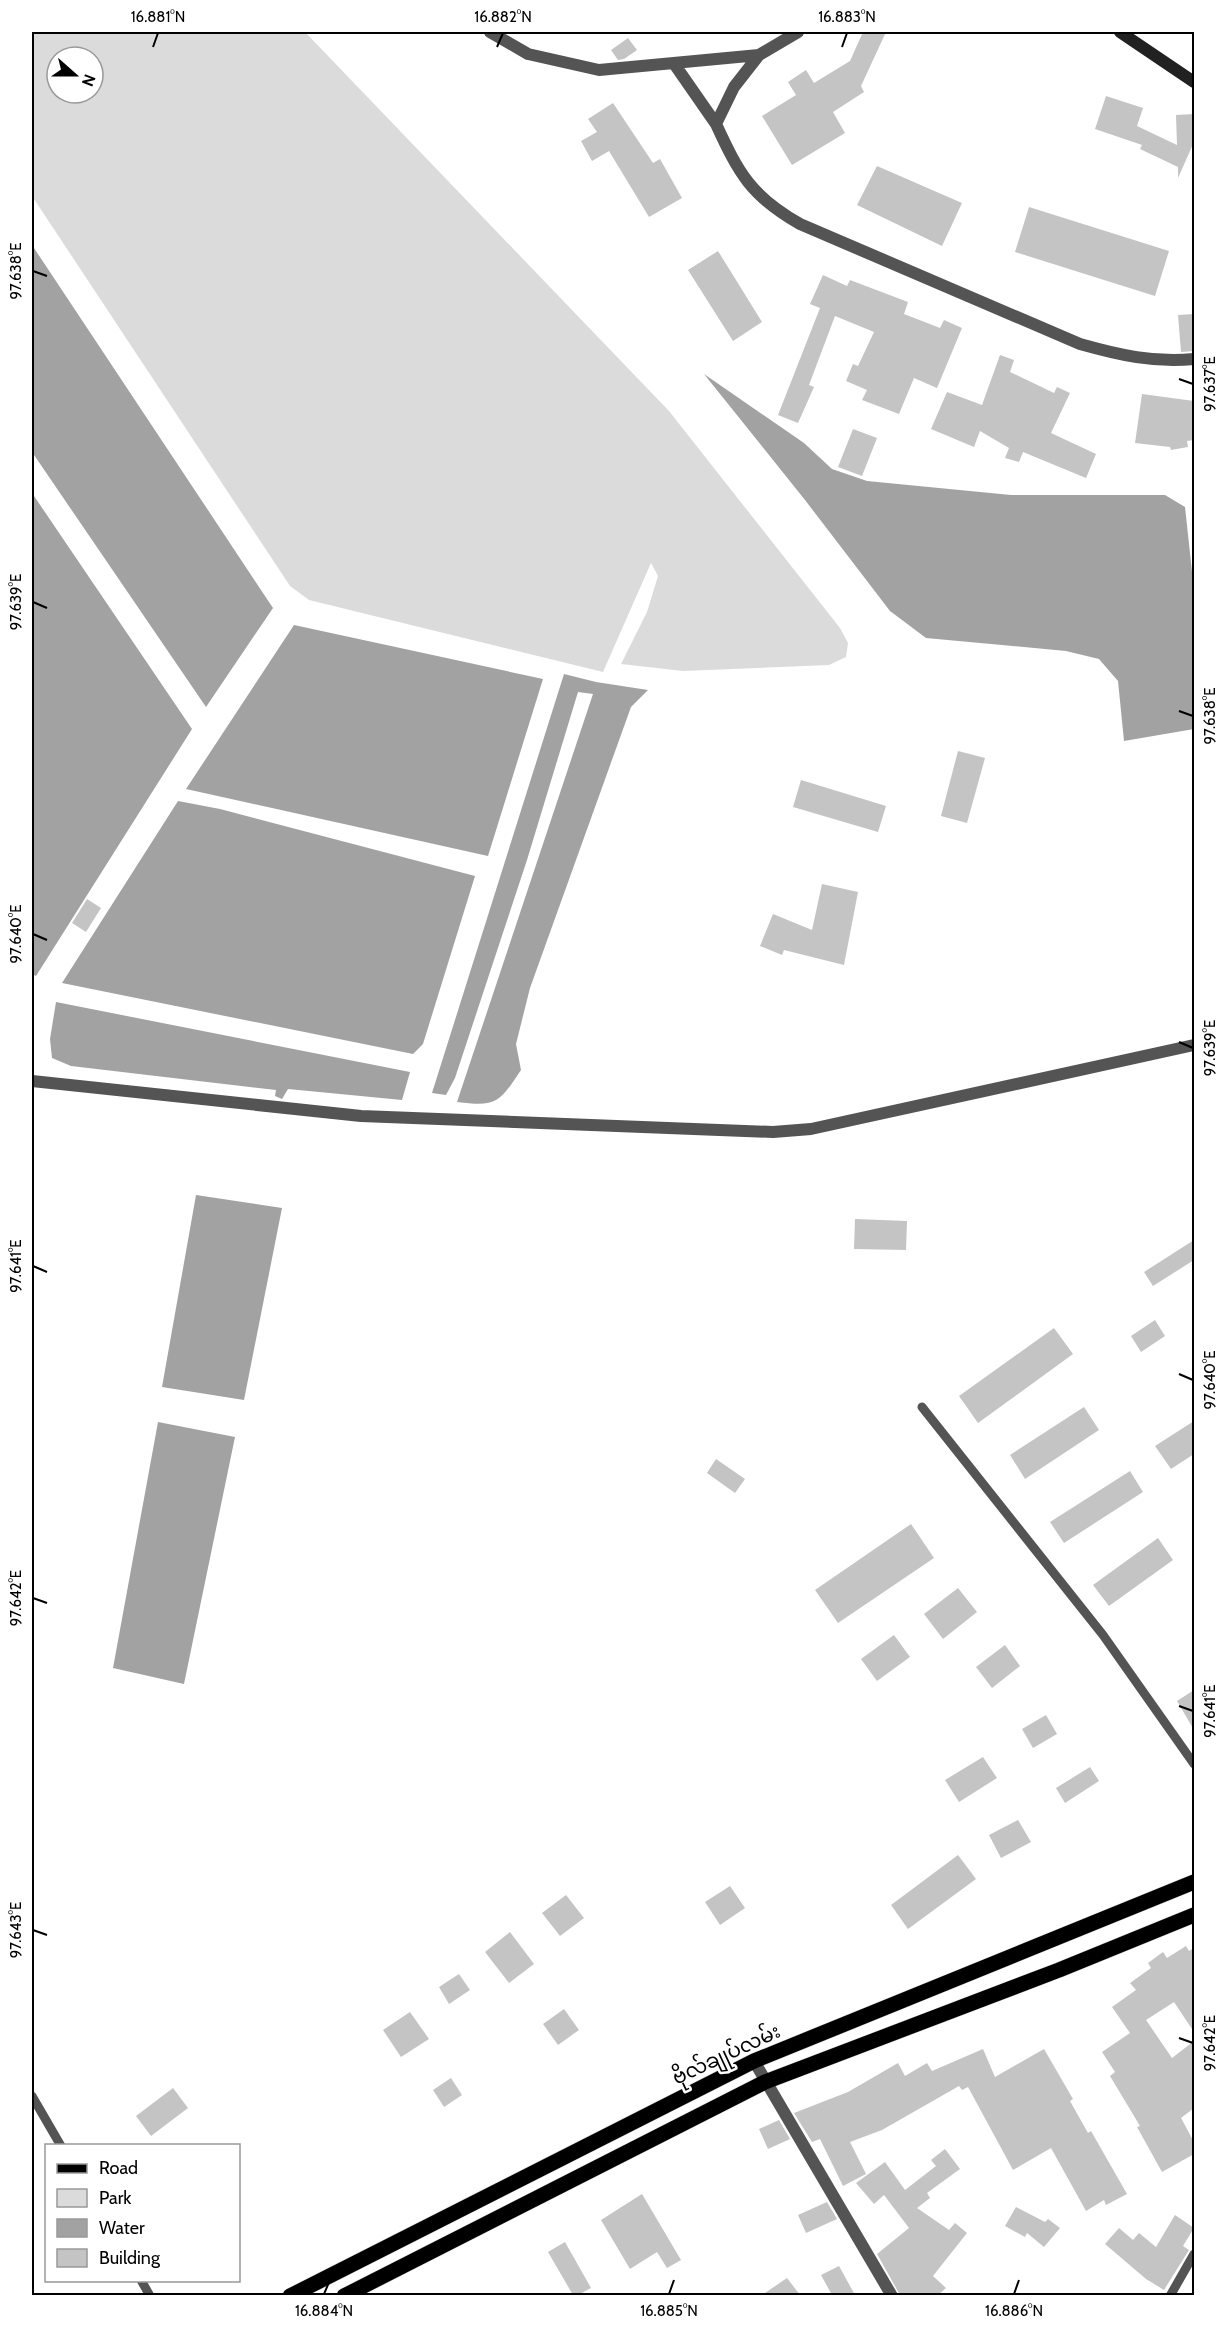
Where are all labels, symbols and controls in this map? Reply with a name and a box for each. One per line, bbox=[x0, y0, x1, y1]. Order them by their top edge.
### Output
text: 16.881°N bbox=[131, 8, 185, 26]
text: 16.882°N bbox=[474, 8, 532, 26]
text: 16.883°N bbox=[818, 8, 876, 26]
north arrow bbox=[45, 45, 105, 105]
text: N bbox=[78, 72, 99, 89]
text: 97.638°E bbox=[7, 243, 25, 300]
text: 97.637°E bbox=[1201, 356, 1219, 412]
text: 97.639°E bbox=[7, 574, 25, 630]
text: 97.638°E bbox=[1201, 688, 1219, 745]
text: 97.640°E bbox=[7, 905, 25, 963]
text: 97.639°E bbox=[1201, 1020, 1219, 1076]
text: 97.641°E bbox=[7, 1239, 25, 1293]
text: 97.640°E bbox=[1201, 1351, 1219, 1409]
text: 97.642°E bbox=[7, 1570, 25, 1626]
text: 97.641°E bbox=[1201, 1684, 1219, 1738]
text: 97.643°E bbox=[7, 1902, 25, 1958]
text: 97.642°E bbox=[1201, 2015, 1219, 2071]
street label: ဗိုလ်ချုပ်လမ်း bbox=[667, 2017, 786, 2094]
legend bbox=[45, 2144, 240, 2282]
text: Road bbox=[99, 2157, 138, 2179]
text: Park bbox=[99, 2187, 132, 2209]
text: Water bbox=[99, 2217, 145, 2239]
text: Building bbox=[99, 2247, 161, 2269]
text: 16.884°N bbox=[295, 2302, 353, 2320]
text: 16.885°N bbox=[640, 2302, 698, 2320]
text: 16.886°N bbox=[985, 2302, 1043, 2320]

